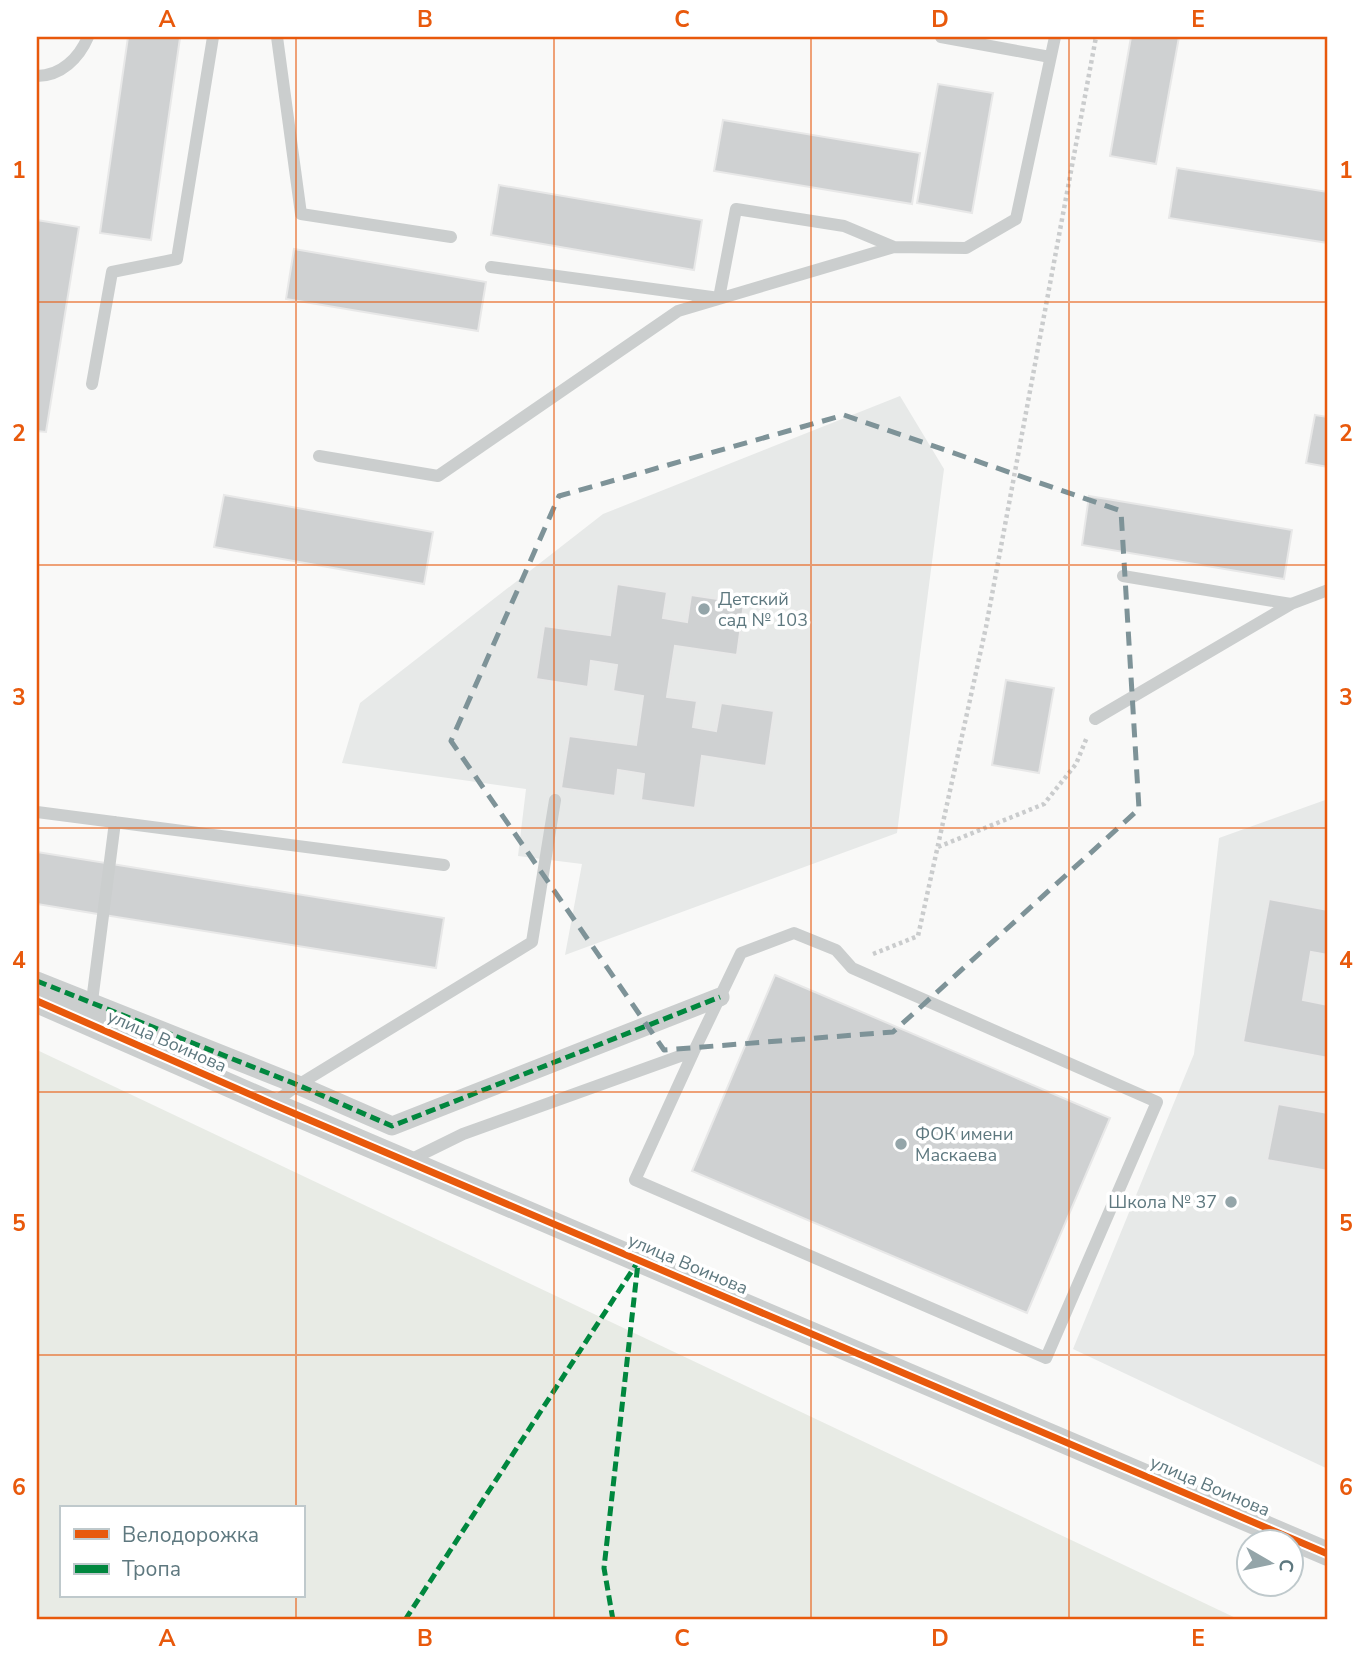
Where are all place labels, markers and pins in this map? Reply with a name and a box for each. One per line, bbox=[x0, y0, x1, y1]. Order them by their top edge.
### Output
place label: Детский сад № 103 bbox=[718, 587, 808, 632]
marker: Детский сад № 103 bbox=[696, 601, 712, 617]
place label: ФОК имени Маскаева bbox=[915, 1122, 1013, 1167]
marker: ФОК имени Маскаева bbox=[893, 1136, 909, 1152]
place label: Школа № 37 bbox=[1108, 1190, 1217, 1214]
marker: Школа № 37 bbox=[1223, 1194, 1239, 1210]

